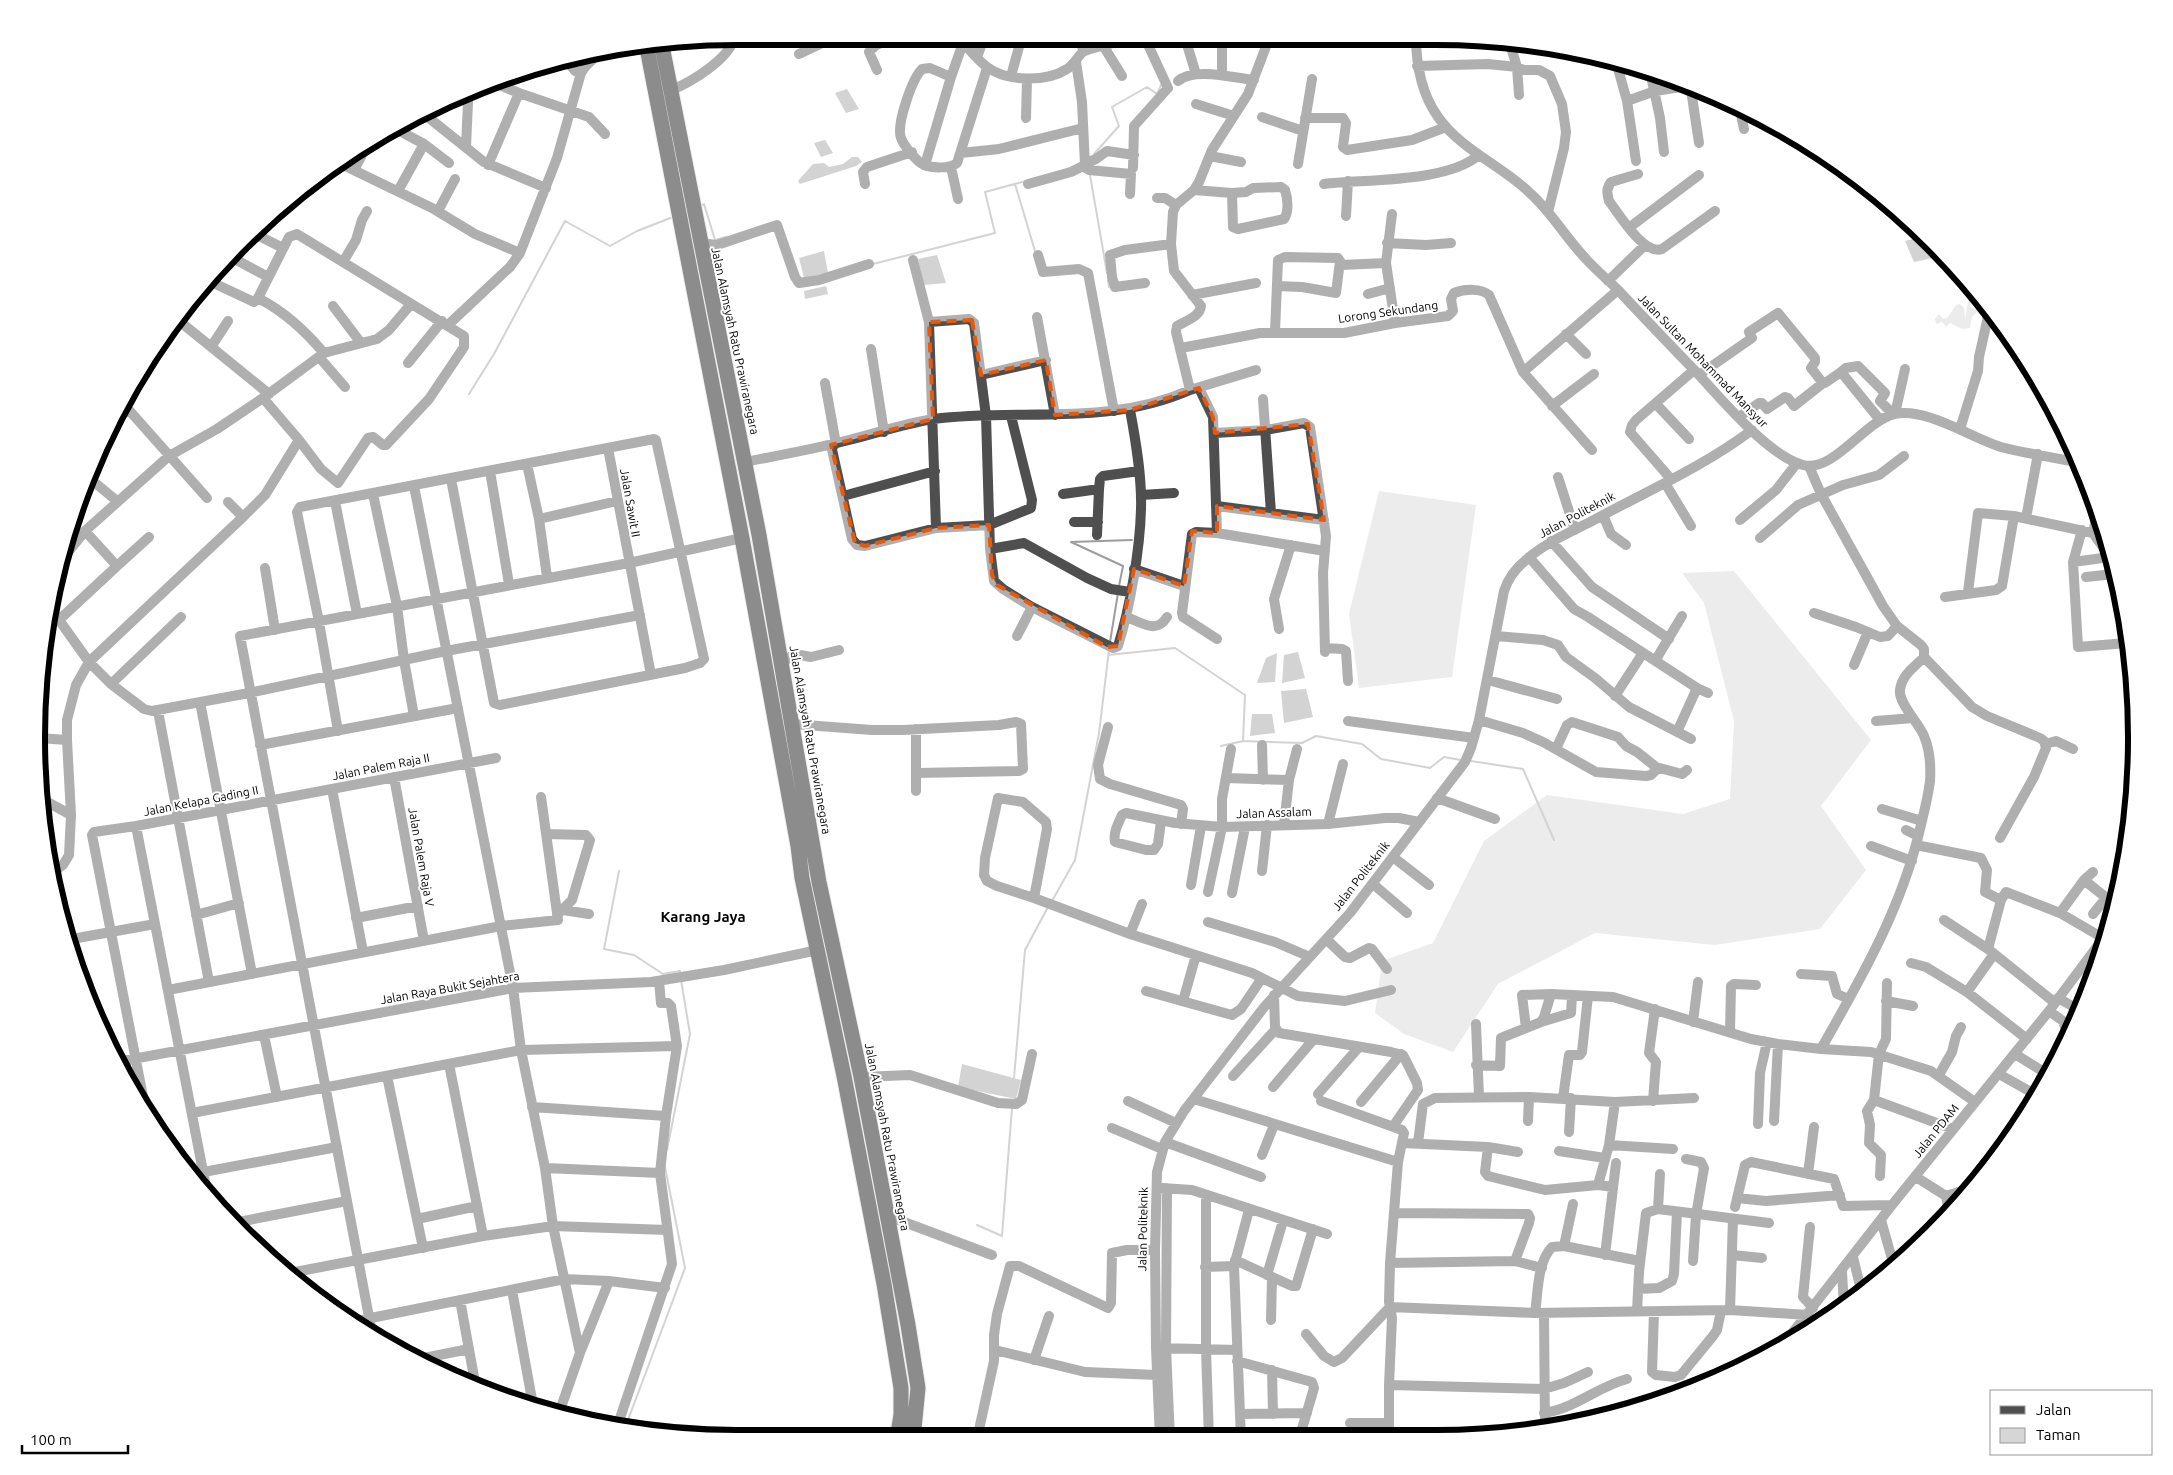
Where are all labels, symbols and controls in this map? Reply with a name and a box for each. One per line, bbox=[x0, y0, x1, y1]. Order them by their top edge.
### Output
street label: Jalan Alamsyah Ratu Prawiranegara bbox=[709, 246, 762, 436]
street label: Jalan Sultan Mohammad Mansyur bbox=[1636, 291, 1771, 430]
street label: Lorong Sekundang bbox=[1337, 298, 1439, 325]
street label: Jalan Sawit II bbox=[618, 468, 643, 538]
street label: Jalan Politeknik bbox=[1536, 489, 1617, 540]
street label: Jalan Alamsyah Ratu Prawiranegara bbox=[787, 645, 833, 835]
street label: Jalan Palem Raja II bbox=[331, 751, 431, 782]
street label: Jalan Kelapa Gading II bbox=[142, 783, 259, 818]
street label: Jalan Assalam bbox=[1236, 805, 1312, 820]
street label: Jalan Palem Raja V bbox=[406, 806, 437, 908]
street label: Jalan Politeknik bbox=[1330, 838, 1392, 913]
district label: Karang Jaya bbox=[660, 908, 746, 925]
street label: Jalan Raya Bukit Sejahtera bbox=[379, 969, 521, 1006]
street label: Jalan Alamsyah Ratu Prawiranegara bbox=[863, 1042, 912, 1232]
street label: Jalan PDAM bbox=[1910, 1101, 1961, 1160]
street label: Jalan Politeknik bbox=[1135, 1187, 1150, 1271]
legend bbox=[1990, 1390, 2153, 1455]
text: Jalan bbox=[2036, 1401, 2071, 1418]
scale bar bbox=[22, 1422, 129, 1454]
text: Taman bbox=[2036, 1426, 2081, 1443]
text: 100 m bbox=[30, 1431, 72, 1448]

